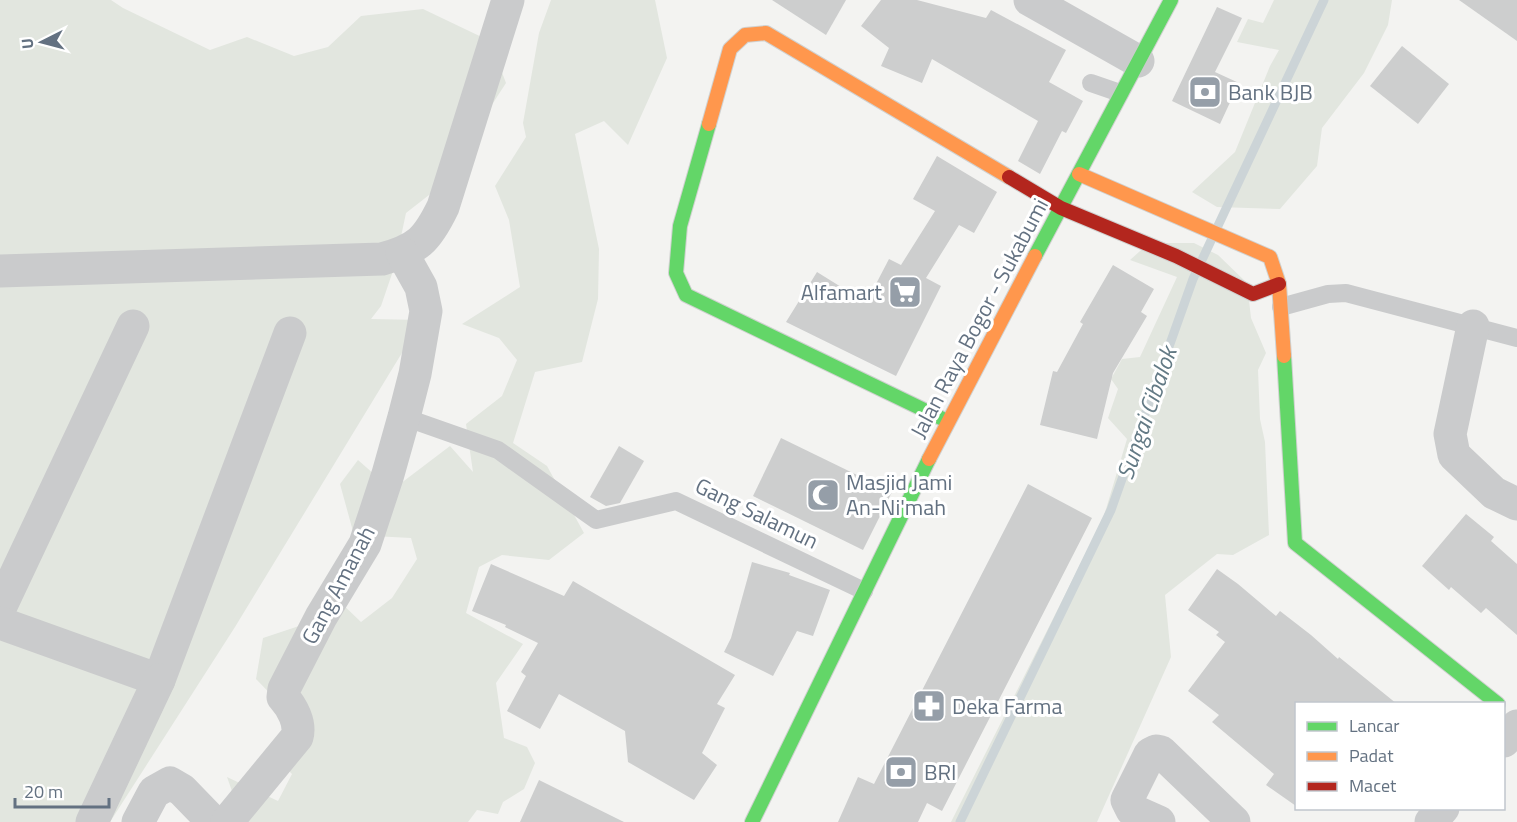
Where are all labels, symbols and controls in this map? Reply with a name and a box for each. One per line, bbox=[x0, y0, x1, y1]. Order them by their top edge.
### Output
north arrow bbox=[12, 12, 72, 72]
text: U bbox=[15, 37, 40, 50]
bank icon: Bank BJB bbox=[1187, 74, 1223, 110]
place label: Bank BJB bbox=[1228, 75, 1313, 109]
street label: Jalan Raya Bogor - Sukabumi bbox=[901, 192, 1057, 444]
supermarket icon: Alfamart bbox=[887, 274, 923, 310]
place label: Alfamart bbox=[801, 275, 882, 309]
water label: Sungai Cibalok bbox=[1107, 339, 1187, 484]
place label: Masjid Jami An-Ni'mah bbox=[846, 465, 952, 524]
street label: Gang Salamun bbox=[690, 468, 824, 558]
mosque icon: Masjid Jami An-Ni'mah bbox=[805, 477, 841, 513]
street label: Gang Amanah bbox=[293, 520, 383, 650]
pharmacy icon: Deka Farma bbox=[911, 688, 947, 724]
place label: Deka Farma bbox=[952, 689, 1063, 723]
legend bbox=[1295, 702, 1505, 810]
text: Lancar bbox=[1349, 712, 1399, 739]
text: Padat bbox=[1349, 742, 1394, 769]
bank icon: BRI bbox=[883, 754, 919, 790]
place label: BRI bbox=[924, 755, 957, 789]
scale bar bbox=[15, 771, 110, 809]
text: Macet bbox=[1349, 772, 1397, 799]
text: 20 m bbox=[24, 778, 63, 805]

